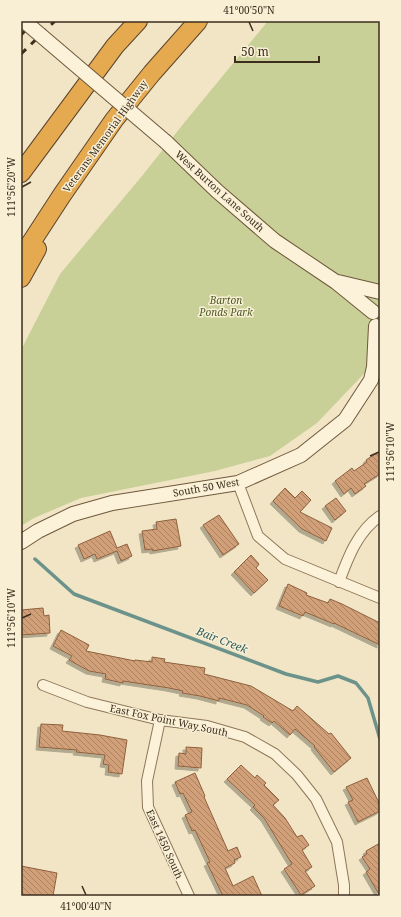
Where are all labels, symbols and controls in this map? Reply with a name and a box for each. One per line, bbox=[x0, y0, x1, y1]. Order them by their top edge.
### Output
text: 41°00'50"N bbox=[223, 3, 275, 17]
scale bar bbox=[235, 38, 319, 64]
text: 50 m bbox=[241, 43, 269, 60]
street label: Veterans Memorial Highway bbox=[59, 77, 151, 195]
street label: West Burton Lane South bbox=[172, 147, 268, 235]
text: 111°56'20"W bbox=[4, 157, 18, 217]
park label: Barton Ponds Park bbox=[198, 293, 253, 319]
text: 111°56'10"W bbox=[383, 422, 397, 482]
street label: South 50 West bbox=[172, 474, 241, 500]
text: 111°56'10"W bbox=[4, 588, 18, 648]
water label: Bair Creek bbox=[193, 623, 251, 656]
street label: East Fox Point Way South bbox=[109, 701, 230, 740]
street label: East 1450 South bbox=[143, 807, 187, 882]
text: 41°00'40"N bbox=[60, 899, 112, 913]

